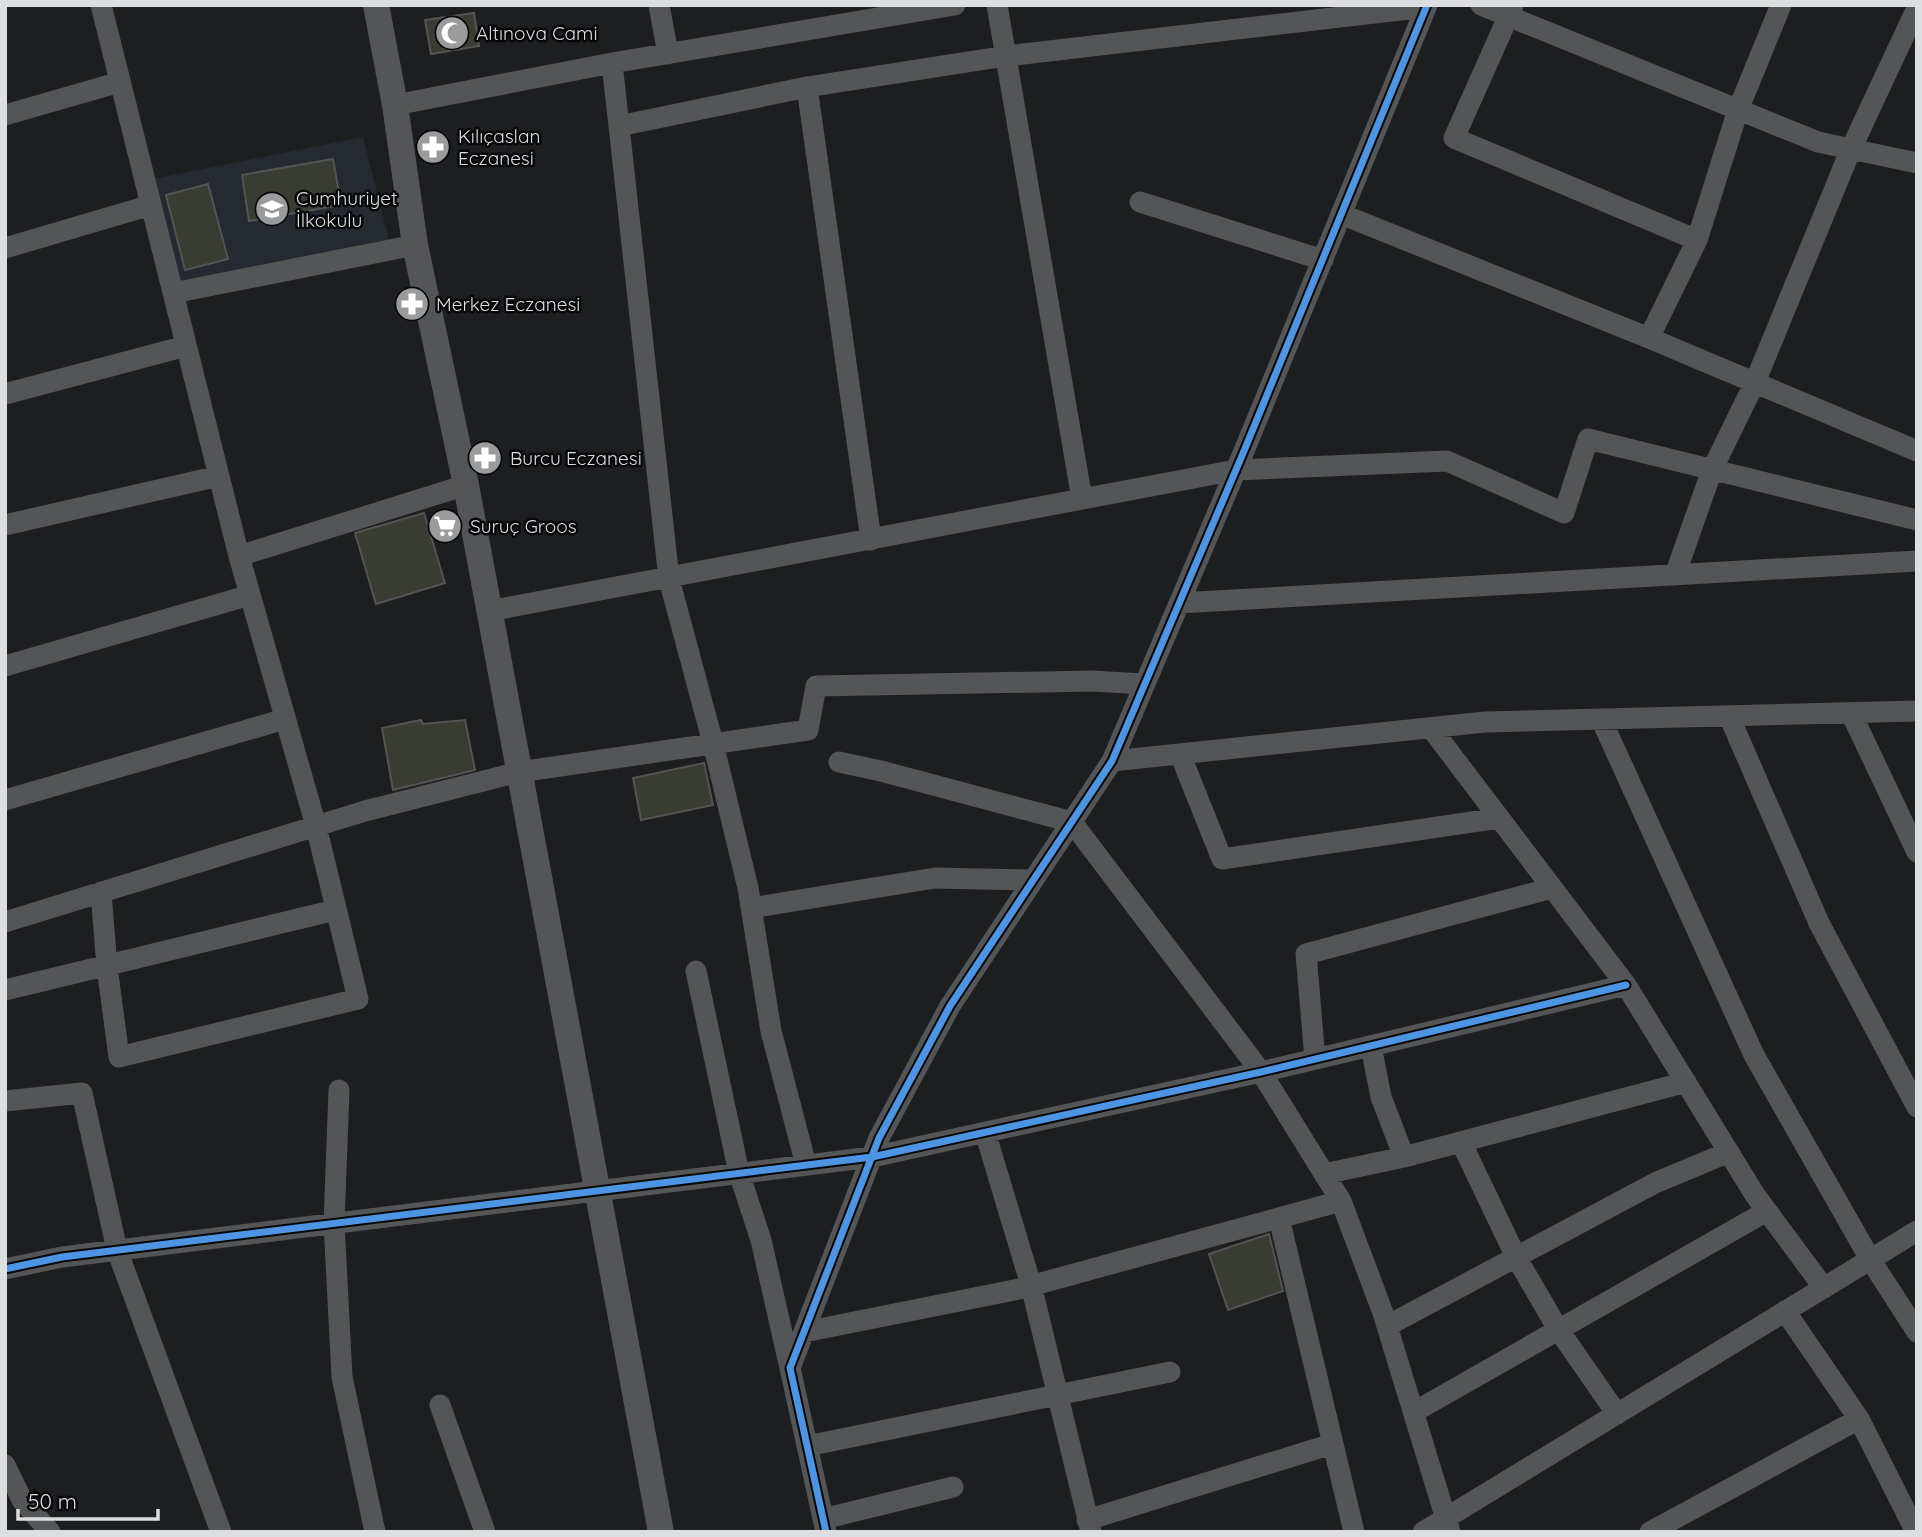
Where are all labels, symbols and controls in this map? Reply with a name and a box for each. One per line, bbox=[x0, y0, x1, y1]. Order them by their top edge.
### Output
mosque icon: Altınova Cami bbox=[433, 14, 471, 52]
place label: Altınova Cami bbox=[476, 21, 598, 45]
place label: Kılıçaslan Eczanesi bbox=[458, 124, 540, 170]
pharmacy icon: Kılıçaslan Eczanesi bbox=[414, 128, 452, 166]
place label: Cumhuriyet İlkokulu bbox=[296, 186, 397, 232]
school or university icon: Cumhuriyet İlkokulu bbox=[253, 190, 291, 228]
pharmacy icon: Merkez Eczanesi bbox=[393, 285, 431, 323]
place label: Merkez Eczanesi bbox=[436, 292, 580, 316]
pharmacy icon: Burcu Eczanesi bbox=[466, 439, 504, 477]
place label: Burcu Eczanesi bbox=[510, 446, 642, 470]
supermarket icon: Suruç Groos bbox=[426, 507, 464, 545]
place label: Suruç Groos bbox=[470, 514, 577, 538]
scale bar bbox=[18, 1478, 158, 1522]
text: 50 m bbox=[28, 1488, 77, 1514]

